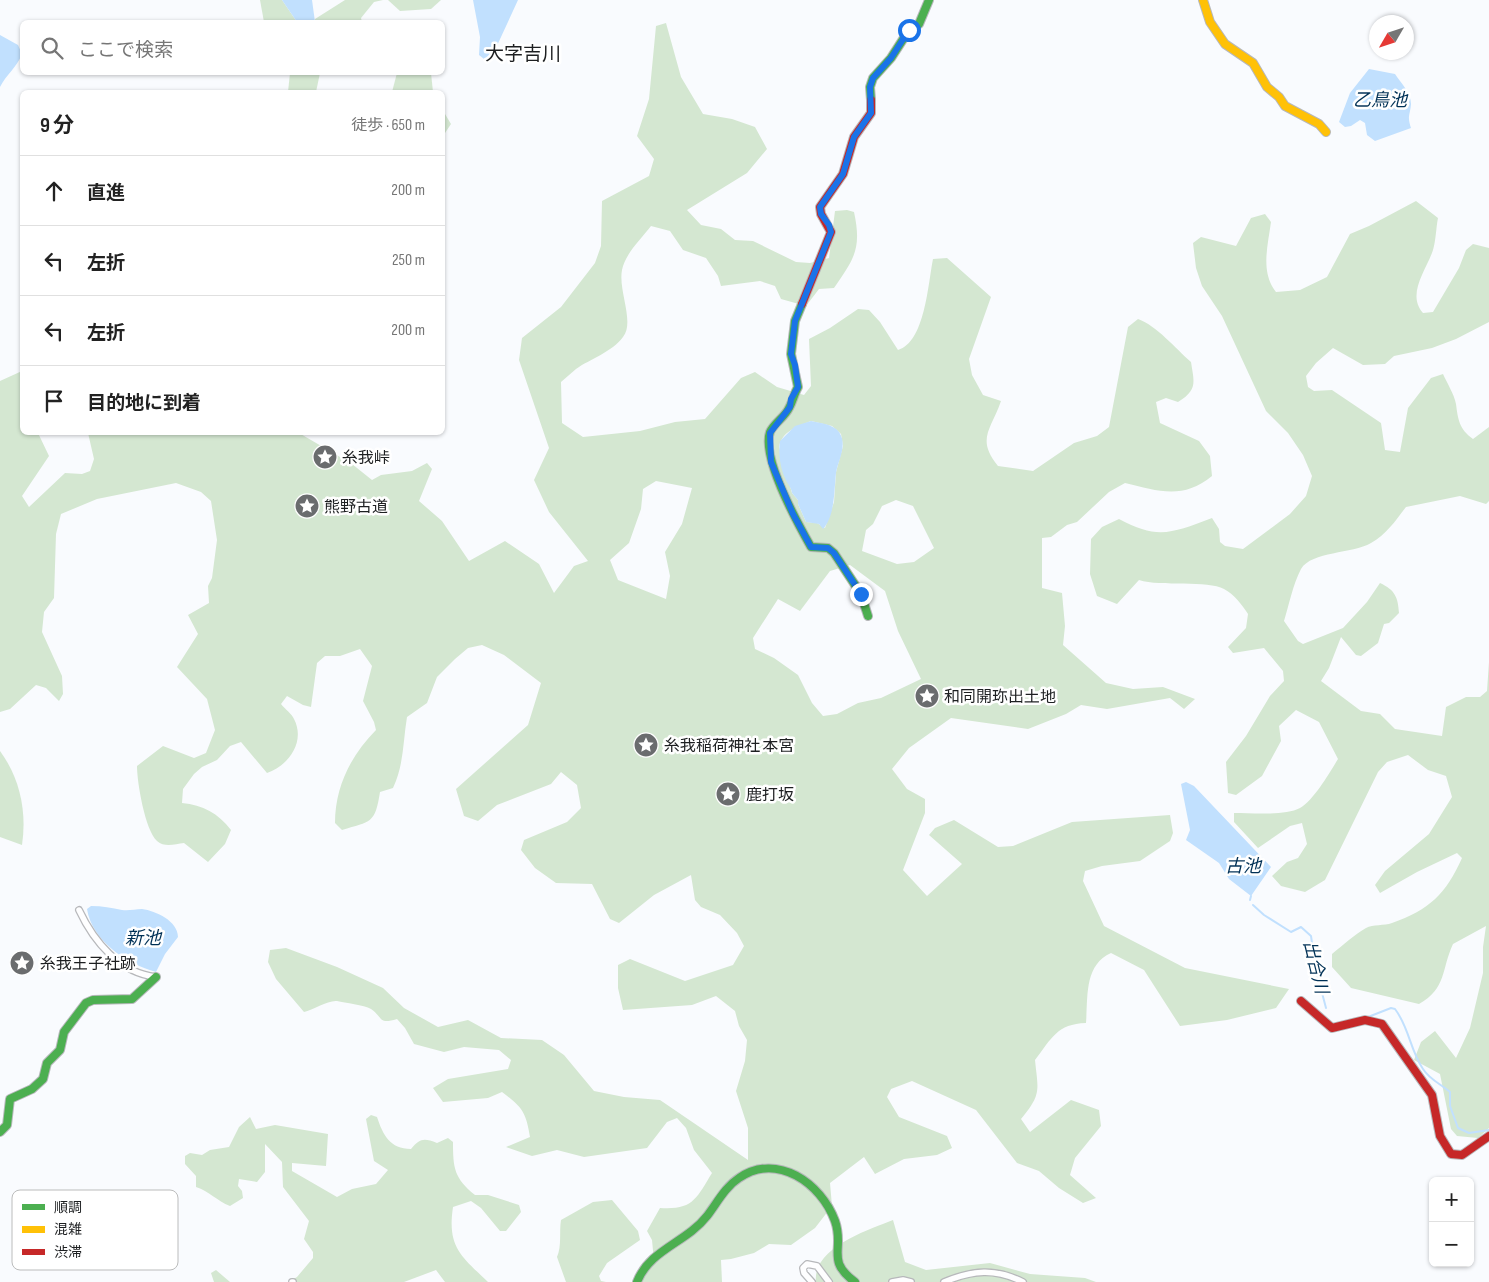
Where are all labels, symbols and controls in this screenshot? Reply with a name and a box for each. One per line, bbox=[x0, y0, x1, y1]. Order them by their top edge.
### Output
north arrow bbox=[1369, 15, 1414, 60]
route start bbox=[898, 19, 921, 42]
search box bbox=[20, 20, 445, 75]
icon: search bbox=[38, 34, 66, 62]
text: ここで検索 bbox=[78, 39, 173, 62]
district label: 大字吉川 bbox=[485, 43, 561, 66]
water label: 乙鳥池 bbox=[1353, 90, 1409, 111]
text: 9 分 bbox=[40, 113, 74, 138]
text: 徒歩 · 650 m bbox=[351, 116, 425, 135]
icon: ahead bbox=[40, 177, 68, 205]
text: 200 m bbox=[391, 181, 425, 200]
text: 直進 bbox=[87, 182, 125, 205]
icon: left bbox=[40, 247, 68, 275]
text: 250 m bbox=[392, 251, 425, 270]
text: 左折 bbox=[87, 252, 125, 275]
icon: left bbox=[40, 317, 68, 345]
text: 200 m bbox=[391, 321, 425, 340]
text: 左折 bbox=[87, 322, 125, 345]
icon: arrive bbox=[40, 387, 68, 415]
text: 目的地に到着 bbox=[87, 392, 201, 415]
place icon: 糸我峠 bbox=[312, 444, 338, 470]
place label: 糸我峠 bbox=[342, 449, 390, 468]
place icon: 熊野古道 bbox=[294, 493, 320, 519]
place label: 熊野古道 bbox=[324, 498, 388, 517]
route end bbox=[850, 583, 873, 606]
place icon: 和同開珎出土地 bbox=[914, 683, 940, 709]
place label: 和同開珎出土地 bbox=[944, 688, 1056, 707]
place icon: 糸我稲荷神社 本宮 bbox=[633, 732, 659, 758]
place label: 糸我稲荷神社 本宮 bbox=[664, 737, 795, 756]
place icon: 鹿打坂 bbox=[715, 781, 741, 807]
place label: 鹿打坂 bbox=[746, 786, 794, 805]
water label: 古池 bbox=[1225, 856, 1263, 877]
water label: 新池 bbox=[125, 928, 163, 949]
water label: 出合川 bbox=[1299, 938, 1333, 998]
place icon: 糸我王子社跡 bbox=[9, 950, 35, 976]
place label: 糸我王子社跡 bbox=[40, 955, 136, 974]
map controls bbox=[1429, 1177, 1474, 1267]
button: + bbox=[1429, 1177, 1474, 1222]
legend bbox=[12, 1190, 178, 1270]
text: 順調 bbox=[54, 1199, 82, 1216]
text: 混雑 bbox=[54, 1221, 82, 1238]
button: − bbox=[1429, 1222, 1474, 1267]
text: 渋滞 bbox=[54, 1244, 82, 1261]

